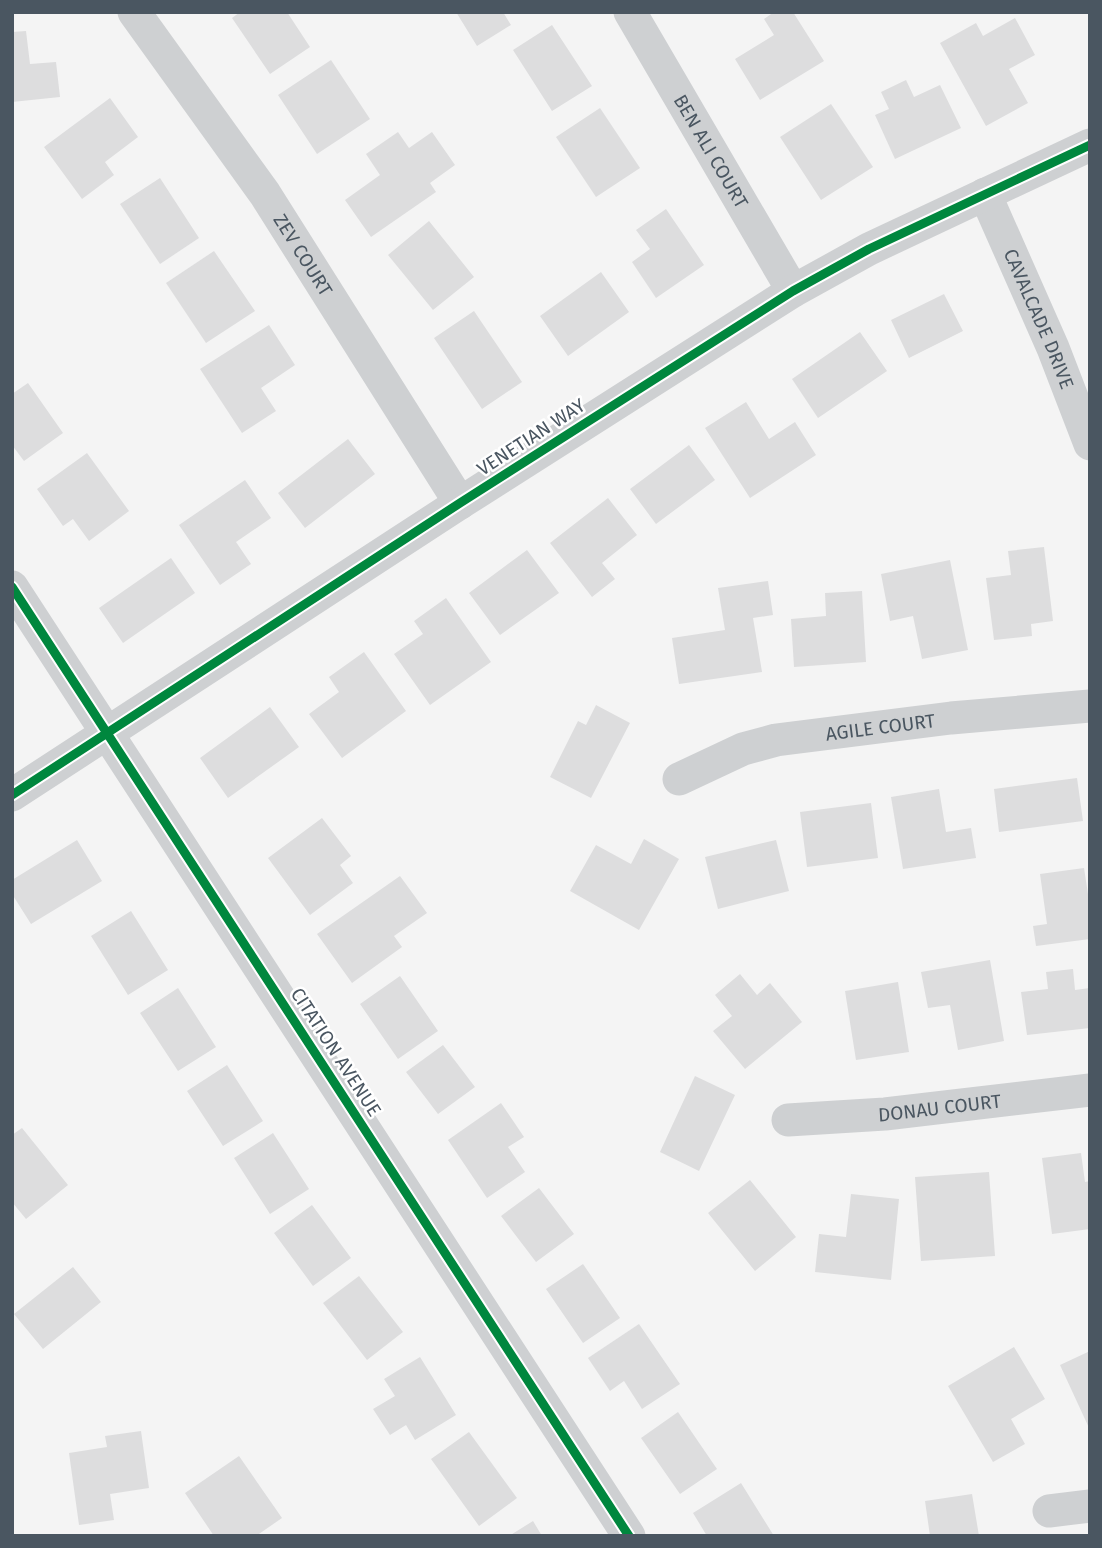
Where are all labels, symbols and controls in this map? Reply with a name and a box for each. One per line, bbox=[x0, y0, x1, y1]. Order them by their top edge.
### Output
street label: BEN ALI COURT bbox=[669, 90, 753, 212]
street label: ZEV COURT bbox=[269, 209, 338, 300]
street label: CAVALCADE DRIVE bbox=[999, 245, 1079, 392]
street label: VENETIAN WAY bbox=[473, 393, 590, 480]
street label: AGILE COURT bbox=[824, 709, 936, 745]
street label: CITATION AVENUE bbox=[286, 983, 386, 1121]
street label: DONAU COURT bbox=[877, 1089, 1002, 1126]

